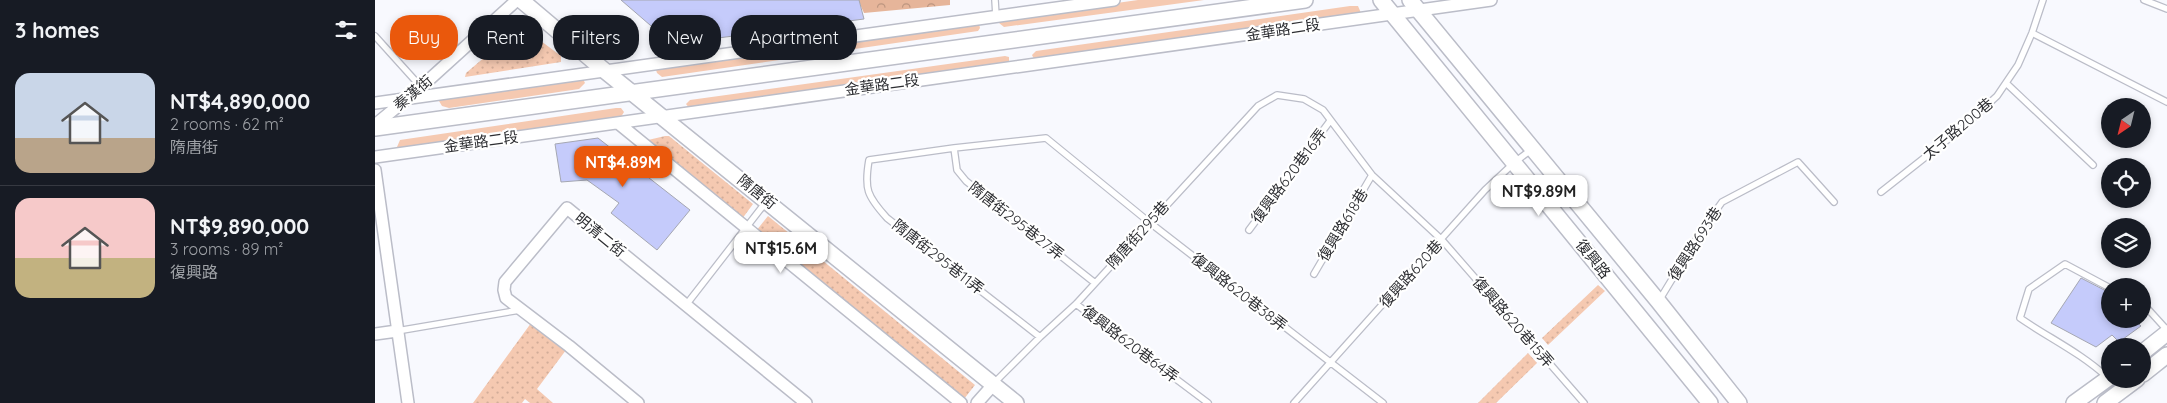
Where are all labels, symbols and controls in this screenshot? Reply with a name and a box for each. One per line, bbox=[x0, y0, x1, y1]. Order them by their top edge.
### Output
street label: 金華路二段 bbox=[1244, 14, 1321, 45]
chip: Buy bbox=[390, 15, 458, 60]
chip: Rent bbox=[468, 15, 543, 60]
chip: Filters bbox=[553, 15, 639, 60]
chip: New bbox=[649, 15, 721, 60]
chip: Apartment bbox=[731, 15, 857, 60]
icon: filters bbox=[332, 16, 360, 44]
text: 3 homes bbox=[15, 17, 99, 43]
street label: 金華路二段 bbox=[843, 70, 920, 99]
street label: 秦漢街 bbox=[389, 71, 436, 114]
text: NT$4,890,000 bbox=[170, 88, 310, 114]
icon: home bbox=[55, 93, 115, 153]
street label: 太子路200巷 bbox=[1919, 94, 1997, 164]
north arrow bbox=[2101, 98, 2151, 148]
map controls bbox=[2101, 98, 2151, 388]
text: 2 rooms · 62 m² bbox=[170, 114, 284, 134]
street label: 復興路620巷16弄 bbox=[1247, 124, 1330, 227]
street label: 金華路二段 bbox=[442, 127, 519, 156]
text: 隋唐街 bbox=[170, 137, 218, 157]
pin: NT$4.89M bbox=[571, 146, 675, 188]
text: NT$4.89M bbox=[585, 152, 661, 172]
button: locate bbox=[2101, 158, 2151, 208]
street label: 隋唐街 bbox=[734, 170, 781, 213]
pin: NT$9.89M bbox=[1487, 174, 1591, 217]
street label: 隋唐街295巷27弄 bbox=[965, 178, 1068, 264]
text: NT$9.89M bbox=[1502, 181, 1576, 201]
street label: 復興路618巷 bbox=[1313, 185, 1372, 265]
street label: 隋唐街295巷 bbox=[1102, 197, 1173, 273]
street label: 復興路693巷 bbox=[1664, 203, 1726, 284]
street label: 明清二街 bbox=[571, 208, 630, 261]
text: NT$9,890,000 bbox=[170, 213, 309, 239]
street label: 隋唐街295巷11弄 bbox=[889, 215, 988, 298]
icon: home bbox=[55, 218, 115, 278]
button: layers bbox=[2101, 218, 2151, 268]
pin: NT$15.6M bbox=[729, 232, 833, 274]
street label: 復興路 bbox=[1572, 235, 1615, 282]
street label: 復興路620巷 bbox=[1375, 236, 1446, 312]
text: NT$15.6M bbox=[745, 238, 817, 258]
text: 3 rooms · 89 m² bbox=[170, 239, 283, 259]
street label: 復興路620巷38弄 bbox=[1188, 248, 1291, 335]
text: 復興路 bbox=[170, 262, 218, 282]
street label: 復興路620巷15弄 bbox=[1469, 272, 1558, 371]
button: + bbox=[2101, 278, 2151, 328]
street label: 復興路620巷64弄 bbox=[1078, 301, 1183, 386]
button: − bbox=[2101, 338, 2151, 388]

